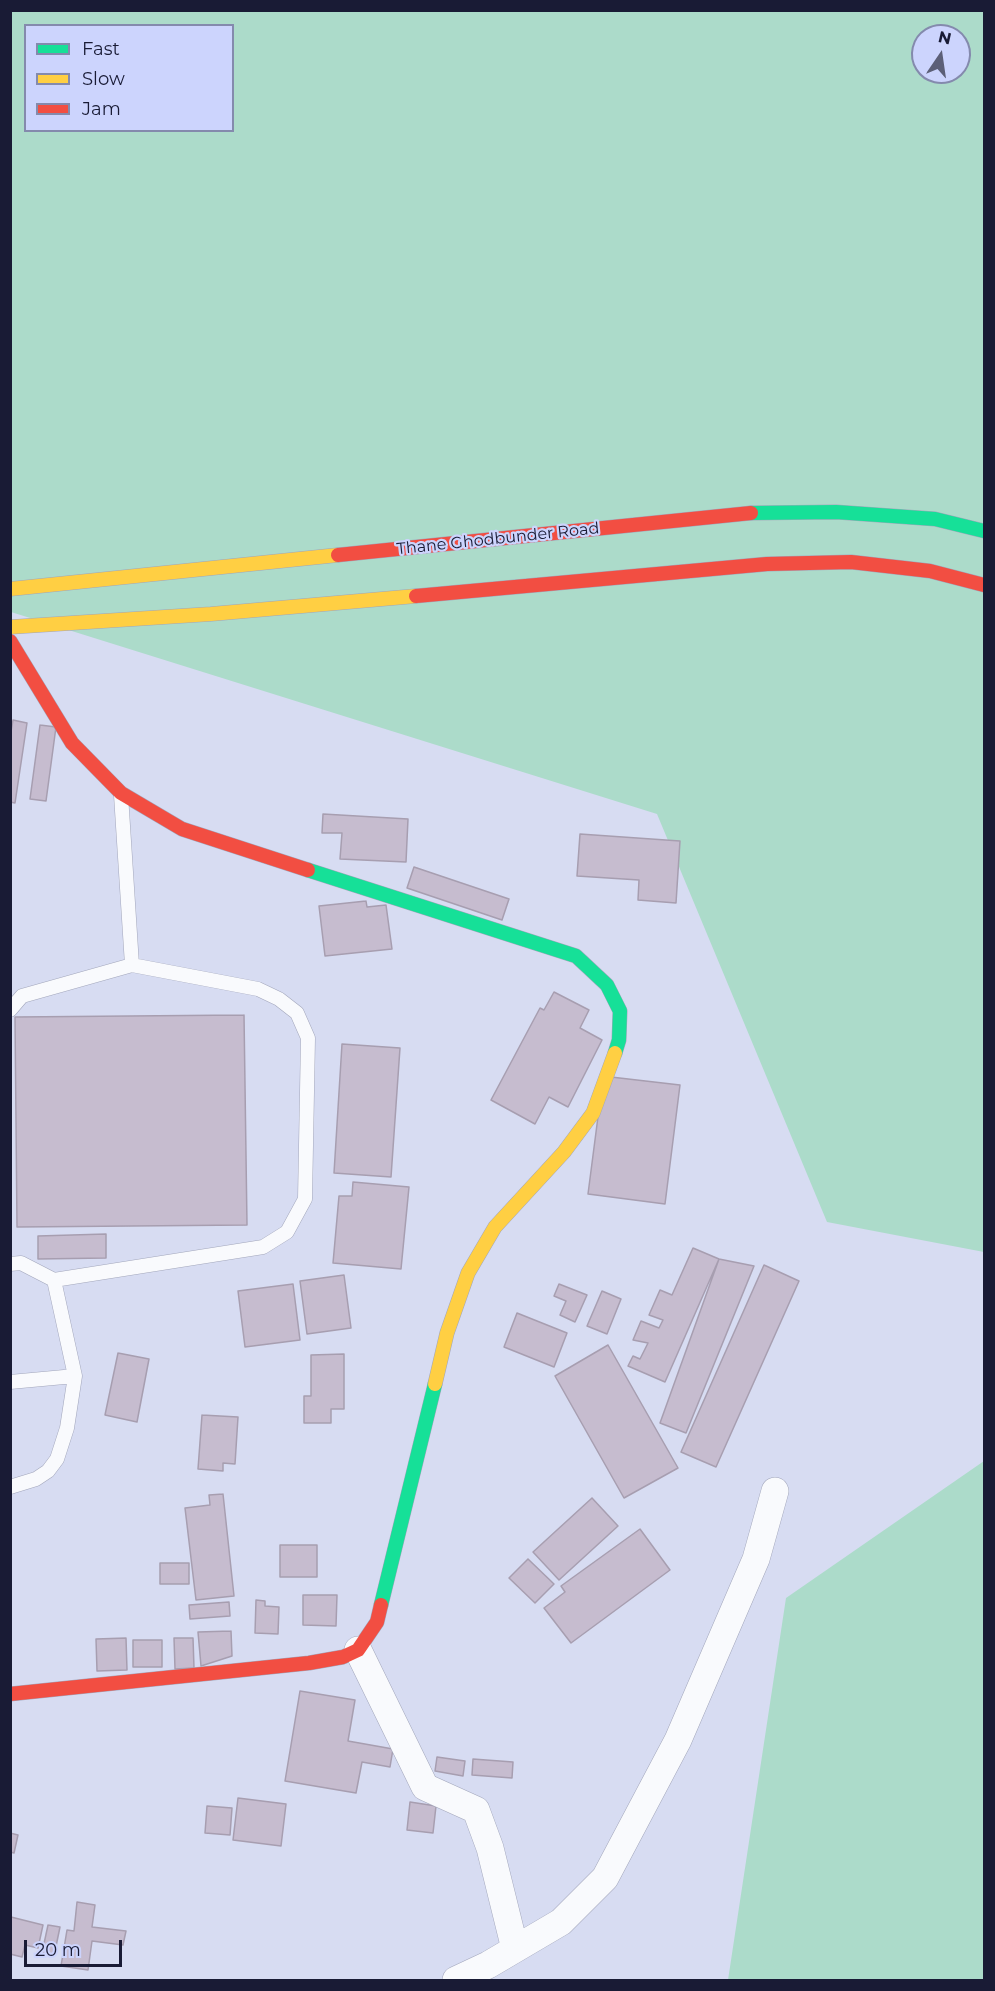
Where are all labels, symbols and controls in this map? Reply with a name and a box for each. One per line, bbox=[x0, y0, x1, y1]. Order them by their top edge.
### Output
legend bbox=[24, 24, 234, 132]
north arrow bbox=[911, 24, 971, 84]
text: N bbox=[936, 27, 953, 49]
text: Fast bbox=[82, 38, 120, 60]
text: Slow bbox=[82, 68, 125, 90]
text: Jam bbox=[82, 98, 121, 120]
street label: Thane Ghodbunder Road bbox=[396, 519, 600, 559]
scale bar bbox=[27, 1928, 124, 1966]
text: 20 m bbox=[35, 1939, 81, 1961]

